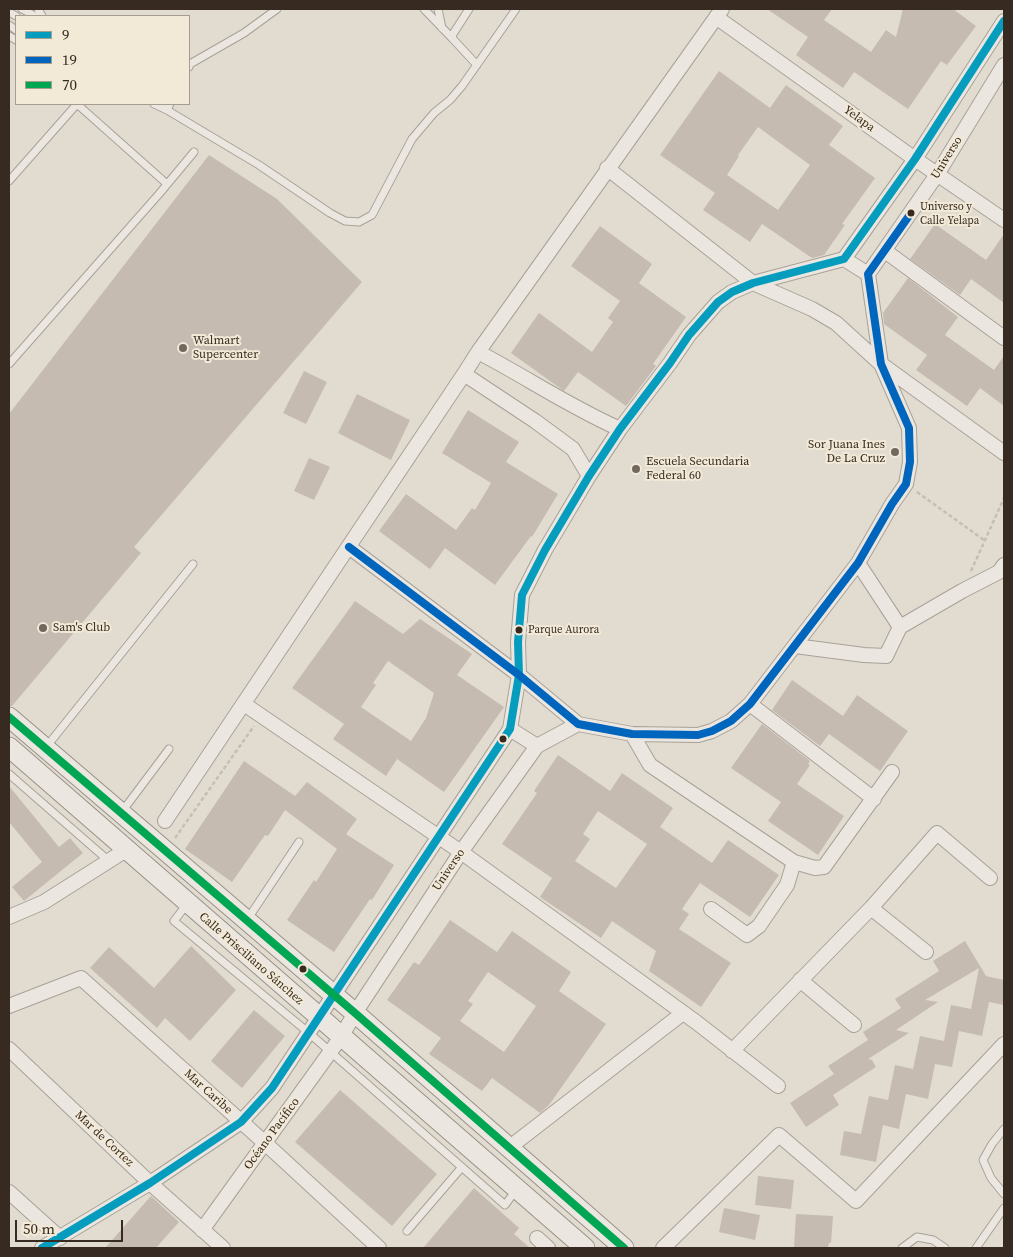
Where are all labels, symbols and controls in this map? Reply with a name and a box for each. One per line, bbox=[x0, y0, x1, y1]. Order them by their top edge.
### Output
legend bbox=[15, 15, 190, 105]
text: 9 bbox=[62, 24, 70, 45]
text: 19 bbox=[62, 49, 77, 70]
text: 70 bbox=[62, 74, 77, 95]
street label: Yelapa bbox=[841, 103, 877, 135]
street label: Universo bbox=[928, 134, 966, 182]
place label: Universo y Calle Yelapa bbox=[920, 200, 979, 226]
marker: Universo y Calle Yelapa bbox=[906, 208, 916, 218]
place label: Walmart Supercenter bbox=[193, 334, 258, 362]
marker: Walmart Supercenter bbox=[177, 342, 189, 354]
place label: Sor Juana Ines De La Cruz bbox=[808, 438, 885, 466]
marker: Sor Juana Ines De La Cruz bbox=[889, 446, 901, 458]
place label: Escuela Secundaria Federal 60 bbox=[646, 455, 749, 483]
marker: Escuela Secundaria Federal 60 bbox=[630, 463, 642, 475]
place label: Sam's Club bbox=[53, 621, 110, 635]
marker: Sam's Club bbox=[37, 622, 49, 634]
place label: Parque Aurora bbox=[528, 623, 599, 637]
marker: Parque Aurora bbox=[514, 625, 524, 635]
unlabelled marker bbox=[498, 734, 508, 744]
street label: Universo bbox=[430, 846, 468, 894]
street label: Calle Prisciliano Sánchez bbox=[196, 910, 306, 1008]
unlabelled marker bbox=[298, 964, 308, 974]
street label: Mar Caribe bbox=[181, 1067, 235, 1117]
street label: Océano Pacífico bbox=[241, 1095, 303, 1173]
street label: Mar de Cortez bbox=[72, 1108, 136, 1170]
scale bar bbox=[18, 1210, 125, 1242]
text: 50 m bbox=[23, 1218, 55, 1239]

